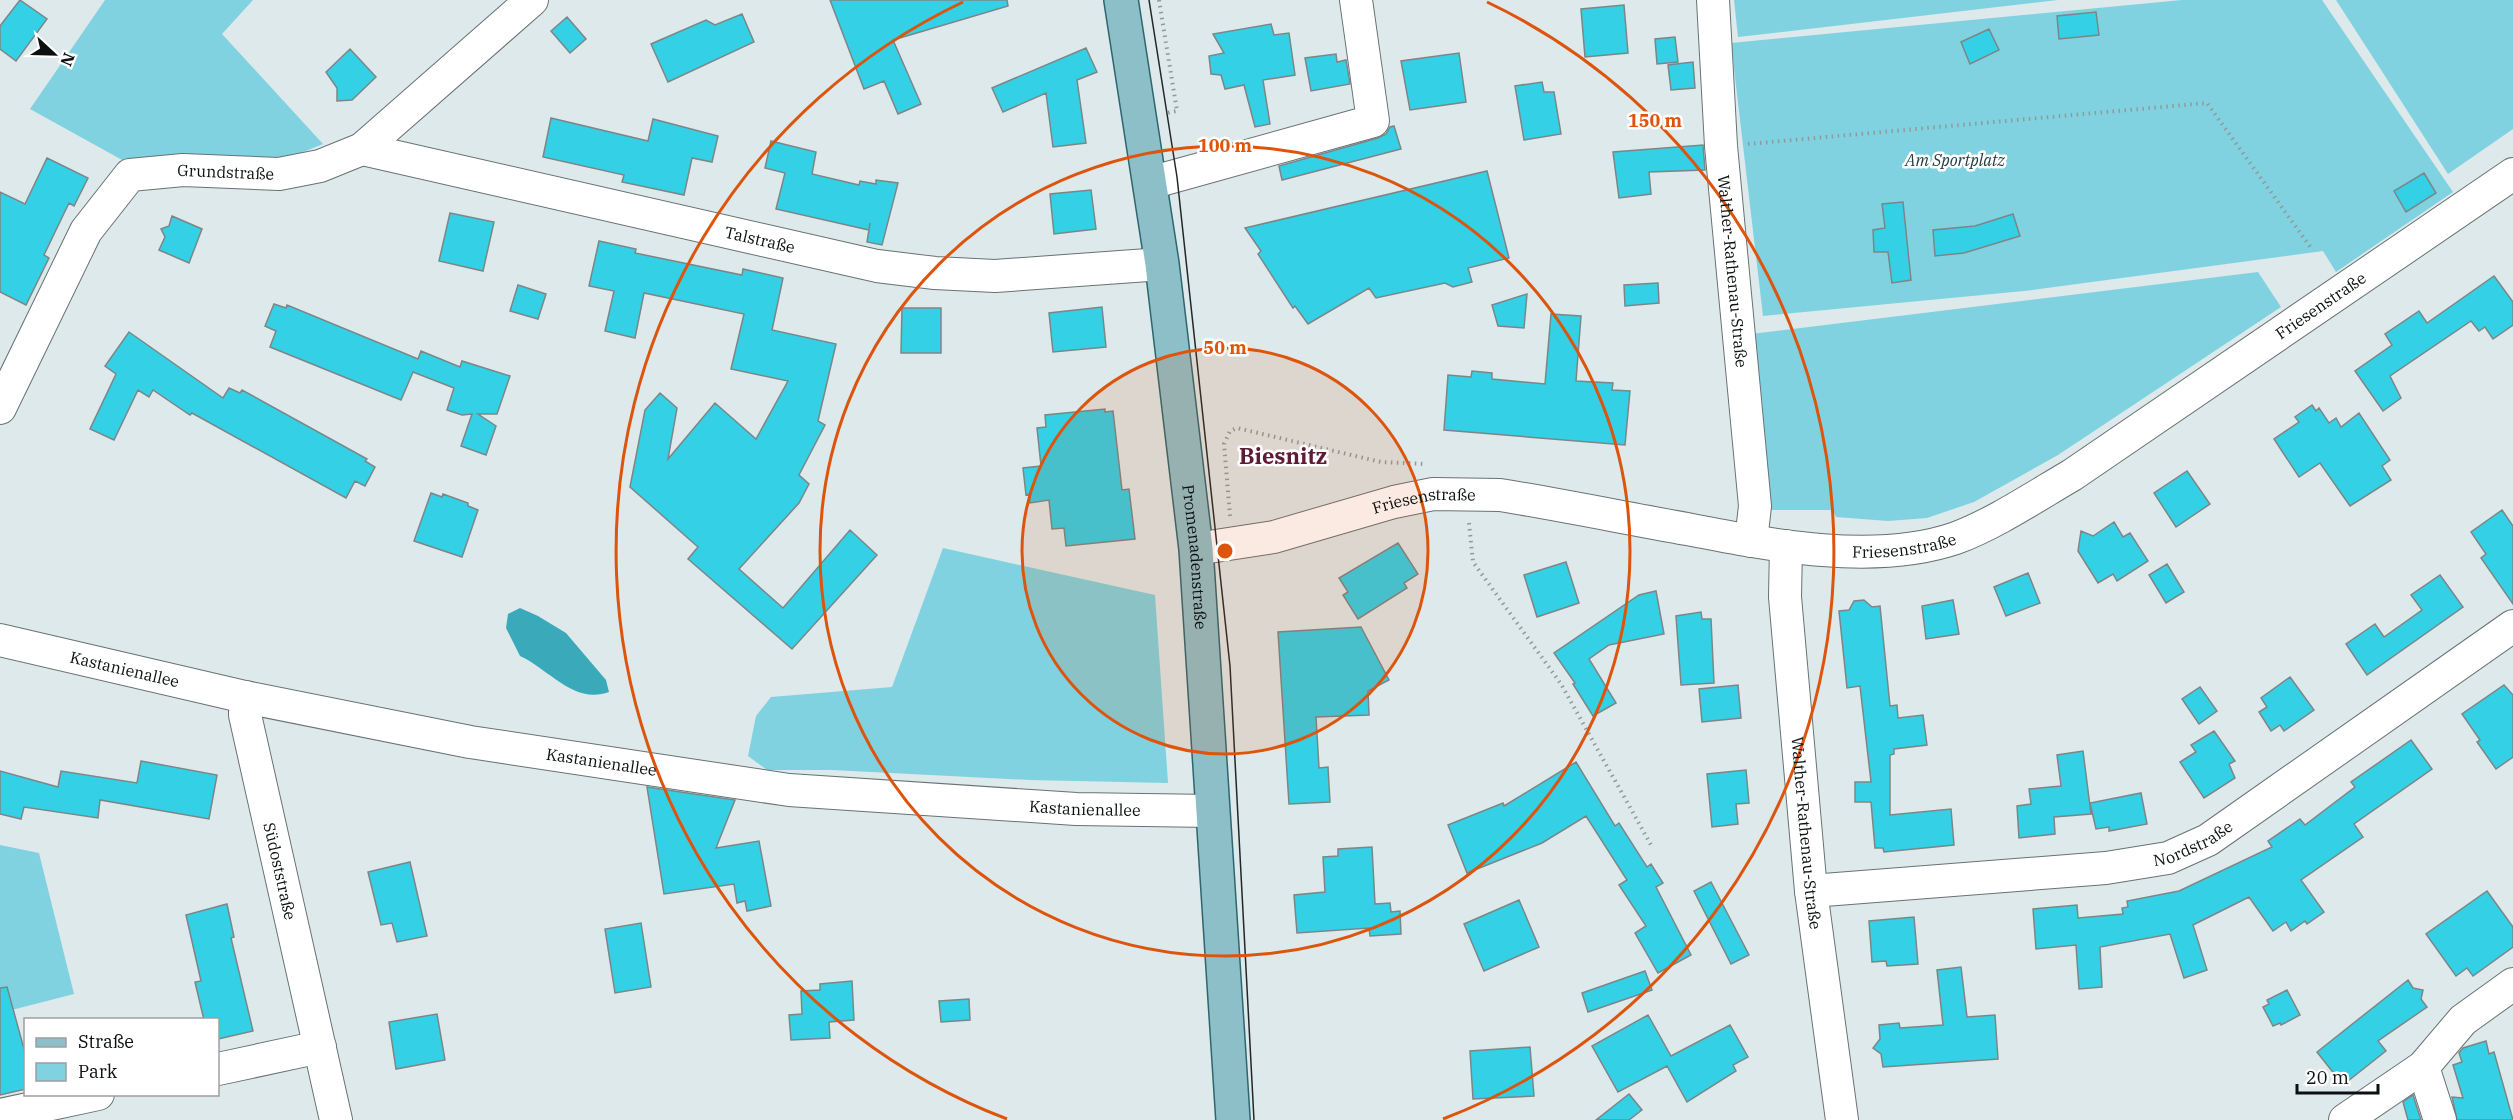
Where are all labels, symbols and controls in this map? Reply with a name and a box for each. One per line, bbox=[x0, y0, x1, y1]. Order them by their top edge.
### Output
north arrow bbox=[24, 24, 84, 84]
text: N bbox=[56, 50, 80, 69]
text: 150 m bbox=[1628, 109, 1683, 132]
text: 100 m bbox=[1198, 134, 1253, 157]
park label: Am Sportplatz bbox=[1904, 150, 2005, 170]
street label: Grundstraße bbox=[177, 160, 275, 184]
street label: Walther-Rathenau-Straße bbox=[1714, 174, 1752, 369]
street label: Talstraße bbox=[723, 222, 797, 257]
street label: Friesenstraße bbox=[2271, 268, 2369, 343]
text: 50 m bbox=[1203, 336, 1247, 359]
district label: Biesnitz bbox=[1239, 441, 1327, 470]
street label: Promenadenstraße bbox=[1178, 483, 1211, 630]
street label: Friesenstraße bbox=[1370, 484, 1476, 518]
street label: Friesenstraße bbox=[1852, 529, 1959, 562]
centre of rings bbox=[1215, 541, 1235, 561]
street label: Kastanienallee bbox=[68, 647, 181, 691]
street label: Walther-Rathenau-Straße bbox=[1787, 736, 1826, 931]
street label: Kastanienallee bbox=[545, 744, 658, 780]
street label: Kastanienallee bbox=[1028, 796, 1141, 820]
street label: Nordstraße bbox=[2152, 816, 2236, 870]
street label: Südoststraße bbox=[259, 820, 301, 922]
legend bbox=[24, 1018, 219, 1096]
text: Straße bbox=[78, 1030, 134, 1053]
scale bar bbox=[2297, 1057, 2378, 1095]
text: Park bbox=[78, 1060, 118, 1083]
text: 20 m bbox=[2306, 1066, 2349, 1089]

